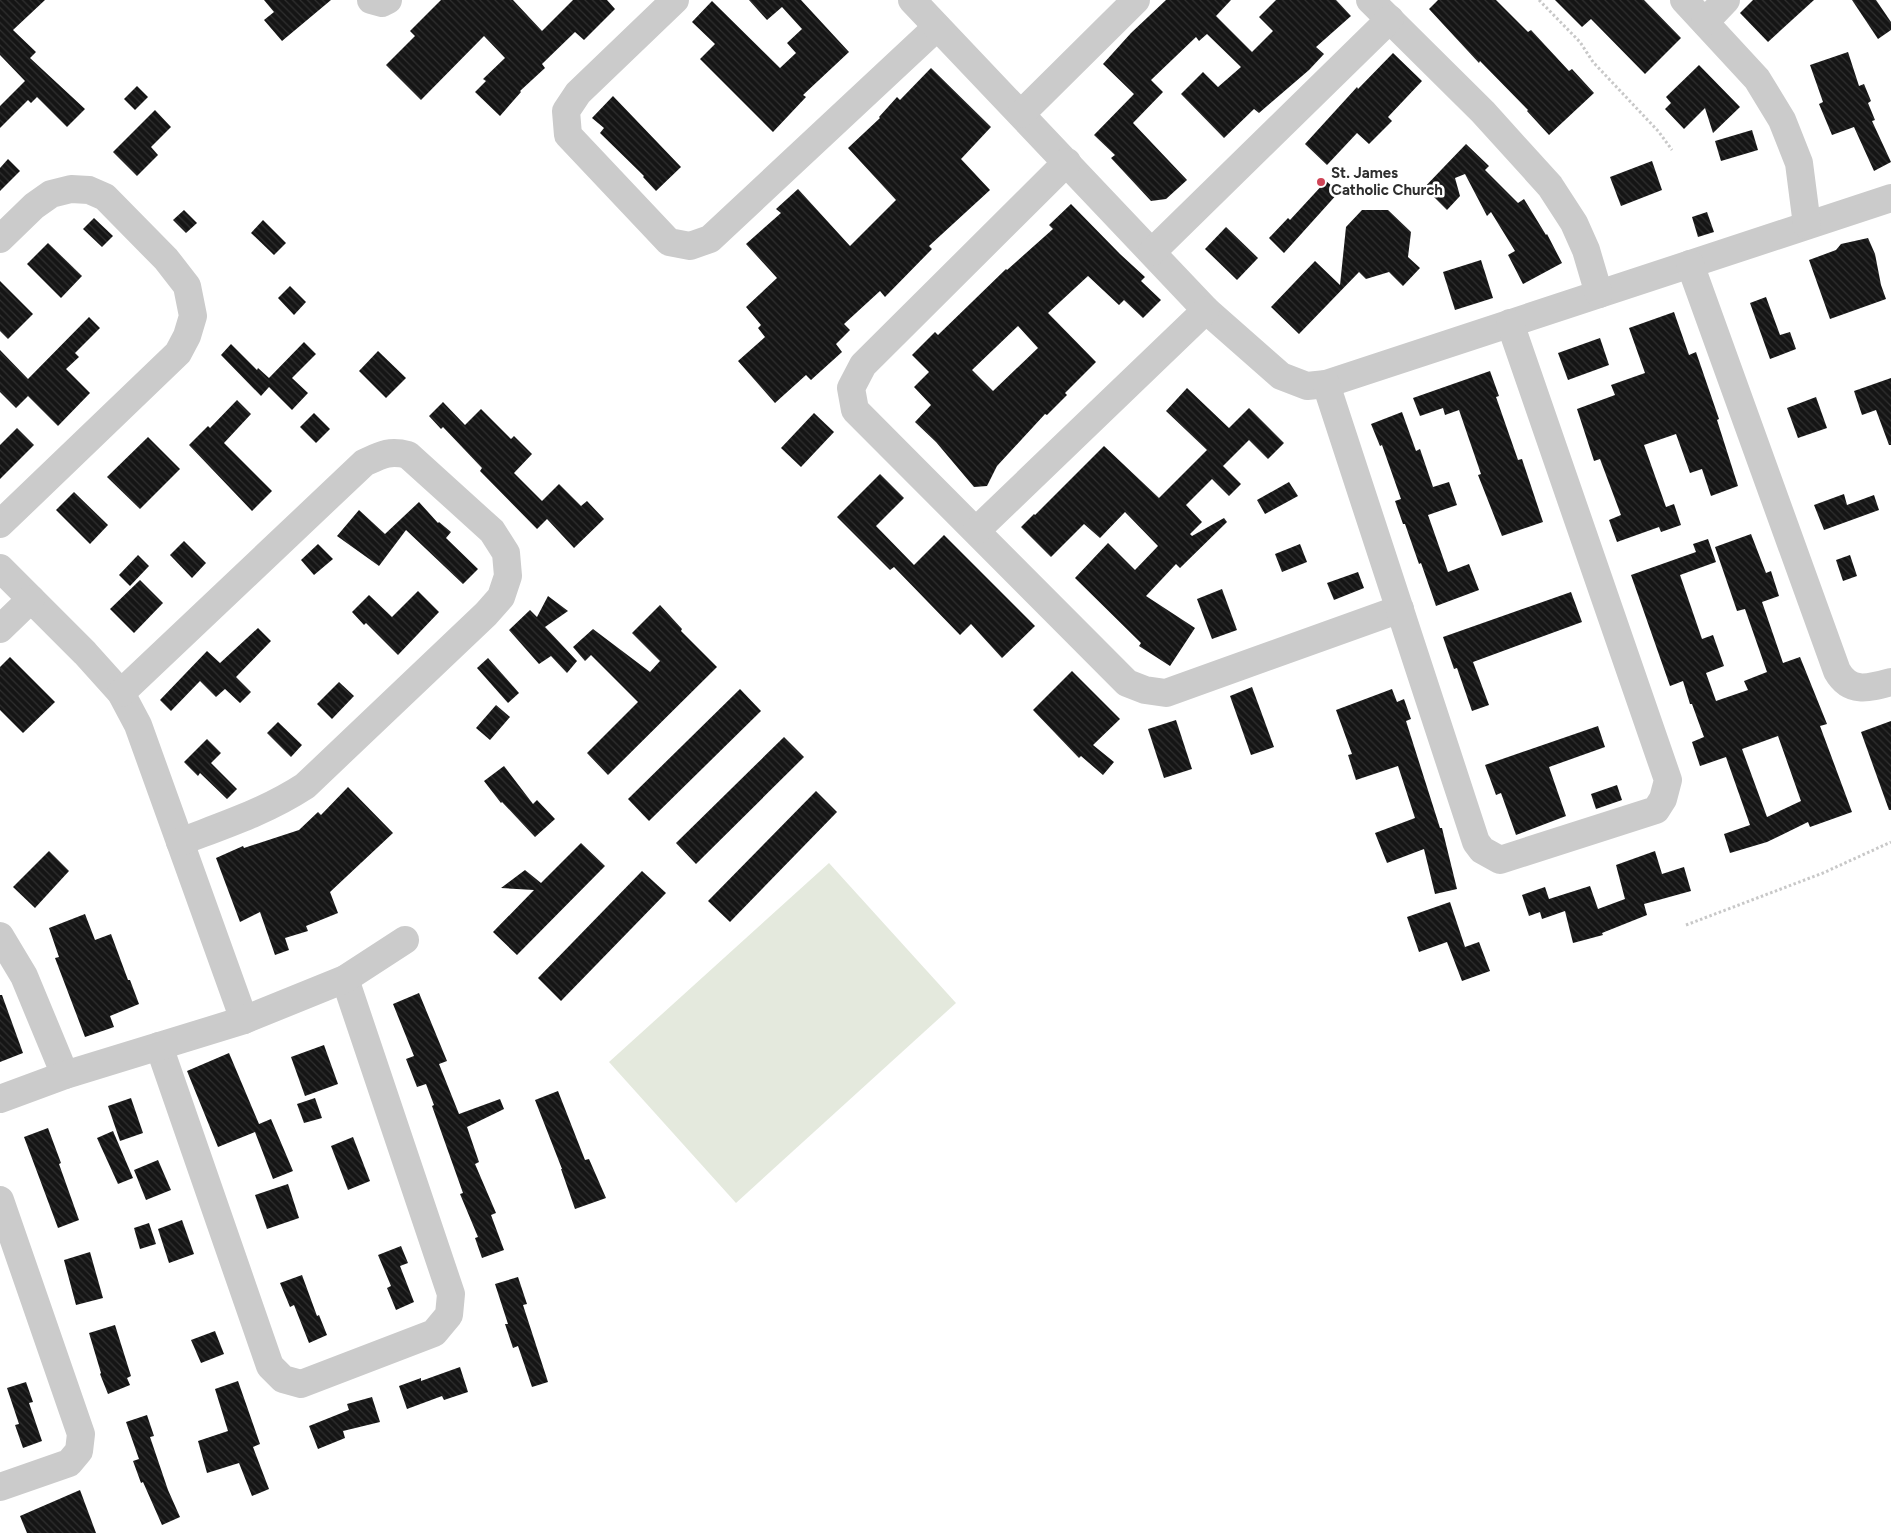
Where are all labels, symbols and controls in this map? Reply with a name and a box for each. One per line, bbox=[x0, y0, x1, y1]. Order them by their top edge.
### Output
place label: St. James Catholic Church bbox=[1331, 164, 1443, 199]
marker: St. James Catholic Church bbox=[1315, 176, 1327, 188]

